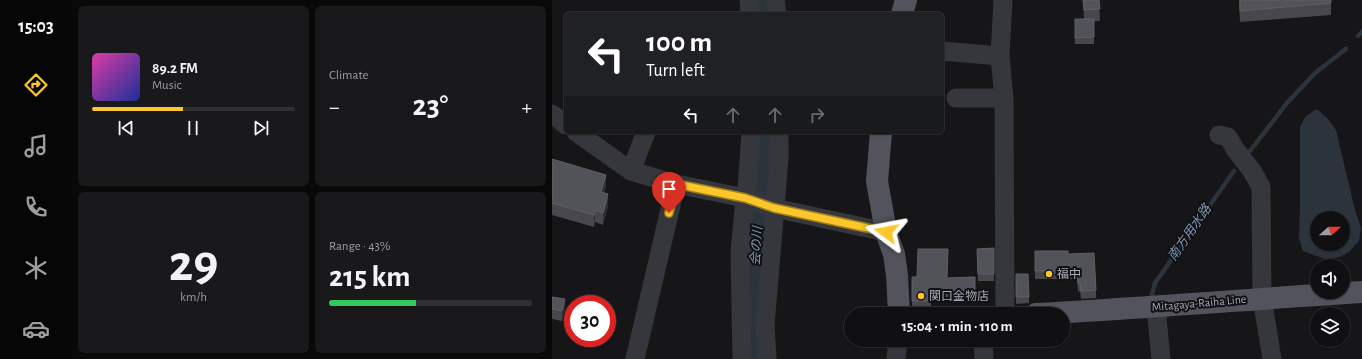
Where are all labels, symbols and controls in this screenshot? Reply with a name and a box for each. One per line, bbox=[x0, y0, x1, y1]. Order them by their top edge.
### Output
text: 15:03 bbox=[18, 18, 54, 36]
icon: left bbox=[580, 28, 632, 80]
text: 100 m bbox=[646, 29, 712, 57]
text: 89.2 FM bbox=[152, 61, 198, 76]
text: Turn left bbox=[646, 62, 705, 80]
text: Climate bbox=[329, 69, 368, 82]
icon: directions bbox=[22, 71, 50, 99]
text: Music bbox=[152, 79, 182, 92]
text: 23° bbox=[413, 91, 448, 121]
text: − bbox=[329, 96, 340, 118]
text: + bbox=[521, 96, 532, 118]
icon: left bbox=[680, 104, 702, 126]
icon: ahead bbox=[722, 104, 744, 126]
icon: ahead bbox=[764, 104, 786, 126]
icon: right bbox=[806, 104, 828, 126]
icon: previous bbox=[115, 117, 137, 139]
icon: pause bbox=[182, 117, 204, 139]
icon: next bbox=[250, 117, 272, 139]
icon: music bbox=[22, 132, 50, 160]
pin bbox=[652, 172, 686, 213]
icon: arrive bbox=[658, 178, 680, 200]
icon: phone bbox=[22, 193, 50, 221]
water label: 南方用水路 bbox=[1165, 201, 1215, 263]
position arrow bbox=[865, 211, 907, 253]
north arrow bbox=[1310, 211, 1350, 251]
map controls bbox=[1310, 211, 1350, 347]
water label: 会の川 bbox=[748, 224, 765, 266]
text: 29 bbox=[169, 238, 218, 290]
text: Range · 43% bbox=[329, 240, 390, 253]
icon: climate bbox=[22, 254, 50, 282]
button: sound bbox=[1310, 259, 1350, 299]
text: 215 km bbox=[329, 262, 410, 292]
place label: 福中 bbox=[1057, 268, 1081, 280]
marker: 福中 bbox=[1044, 269, 1054, 279]
place label: 関口金物店 bbox=[929, 289, 989, 302]
text: km/h bbox=[180, 291, 207, 304]
marker: 関口金物店 bbox=[916, 291, 926, 301]
street label: Mitagaya-Raiha Line bbox=[1151, 293, 1247, 314]
speed limit sign: 30 bbox=[564, 295, 616, 347]
button: layers bbox=[1310, 307, 1350, 347]
icon: car bbox=[22, 315, 50, 343]
text: 15:04 · 1 min · 110 m bbox=[901, 319, 1013, 334]

